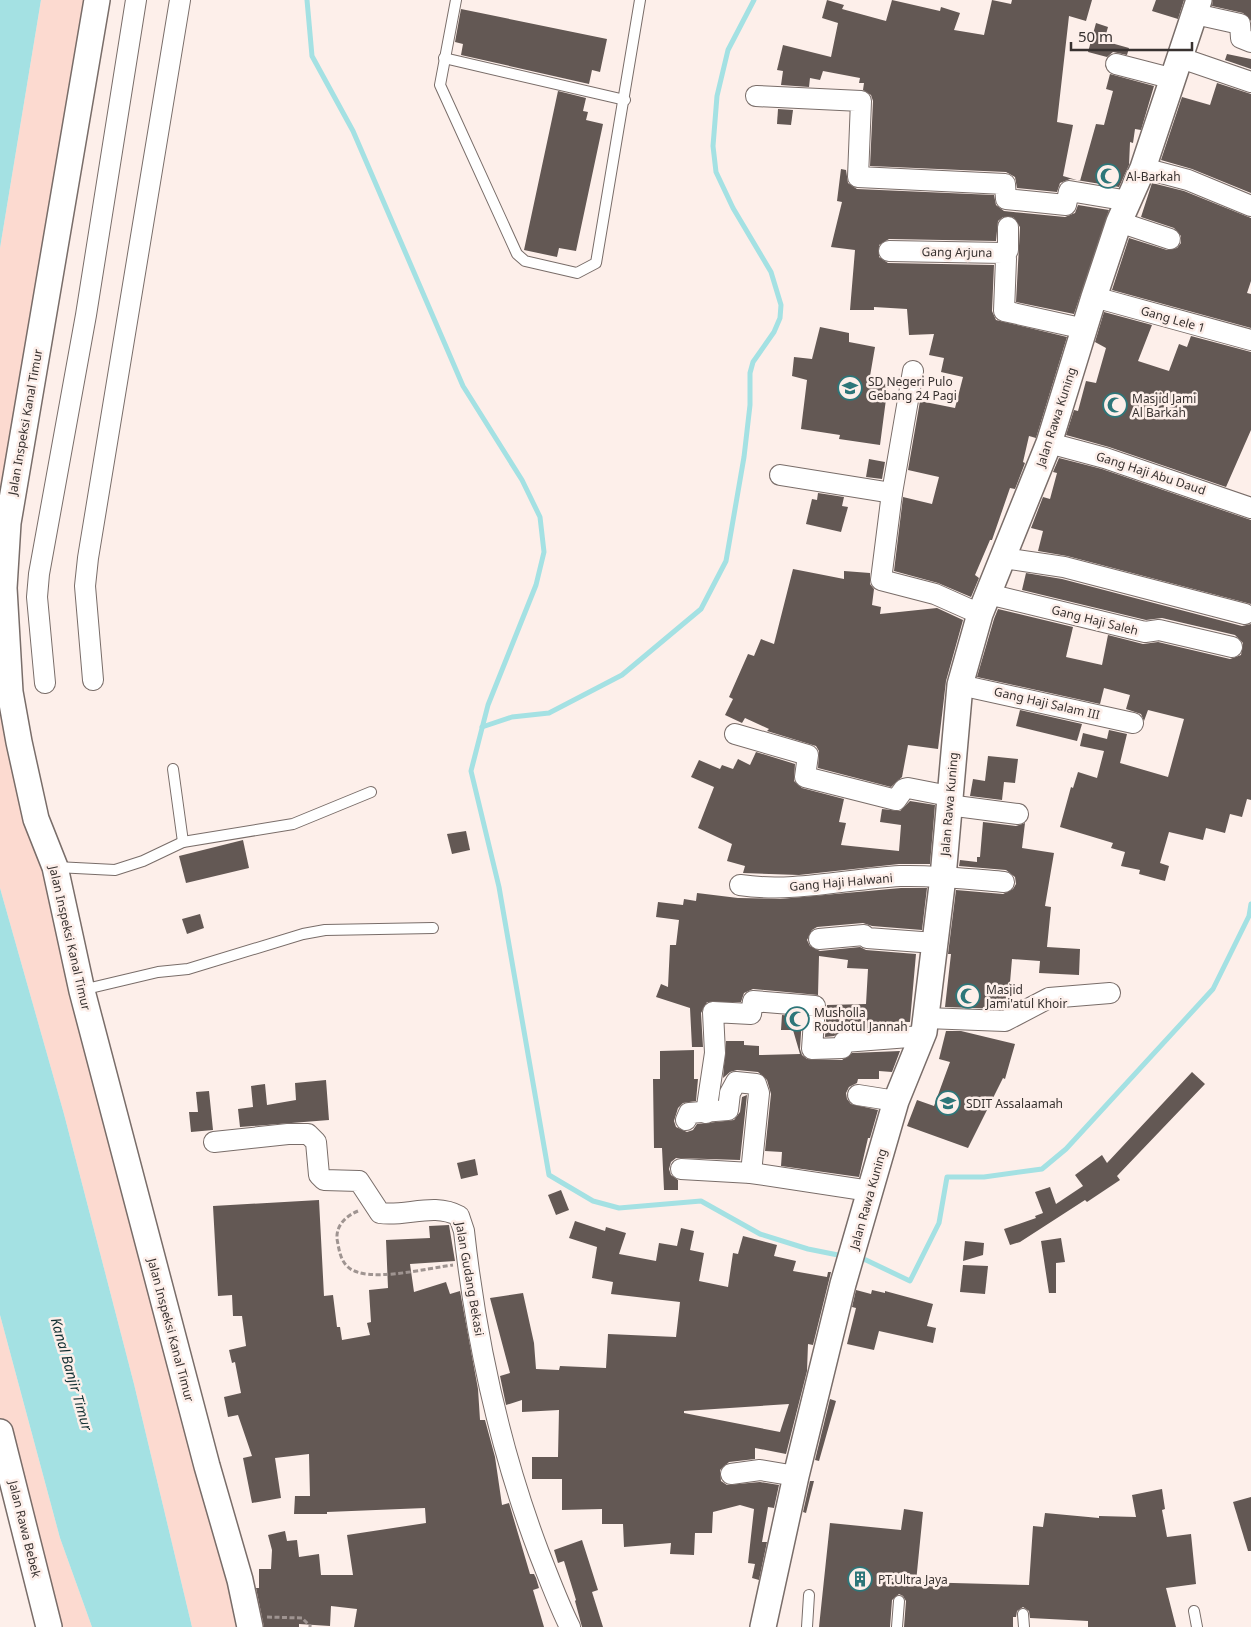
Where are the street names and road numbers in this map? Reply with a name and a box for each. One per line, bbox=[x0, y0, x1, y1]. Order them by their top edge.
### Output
street label: Gang Arjuna bbox=[922, 243, 992, 261]
street label: Gang Lele 1 bbox=[1139, 302, 1207, 336]
street label: Jalan Inspeksi Kanal Timur bbox=[4, 348, 46, 497]
street label: Jalan Rawa Kuning bbox=[1032, 365, 1080, 470]
street label: Gang Haji Abu Daud bbox=[1094, 447, 1208, 499]
street label: Gang Haji Saleh bbox=[1050, 601, 1140, 639]
street label: Gang Haji Salam III bbox=[992, 683, 1102, 723]
street label: Jalan Rawa Kuning bbox=[936, 751, 962, 858]
street label: Jalan Inspeksi Kanal Timur bbox=[45, 863, 95, 1012]
street label: Gang Haji Halwani bbox=[789, 869, 893, 895]
street label: Jalan Rawa Kuning bbox=[845, 1147, 891, 1252]
street label: Jalan Gudang Bekasi bbox=[451, 1220, 488, 1337]
street label: Jalan Inspeksi Kanal Timur bbox=[143, 1255, 198, 1404]
street label: Jalan Rawa Bebek bbox=[5, 1478, 45, 1580]

